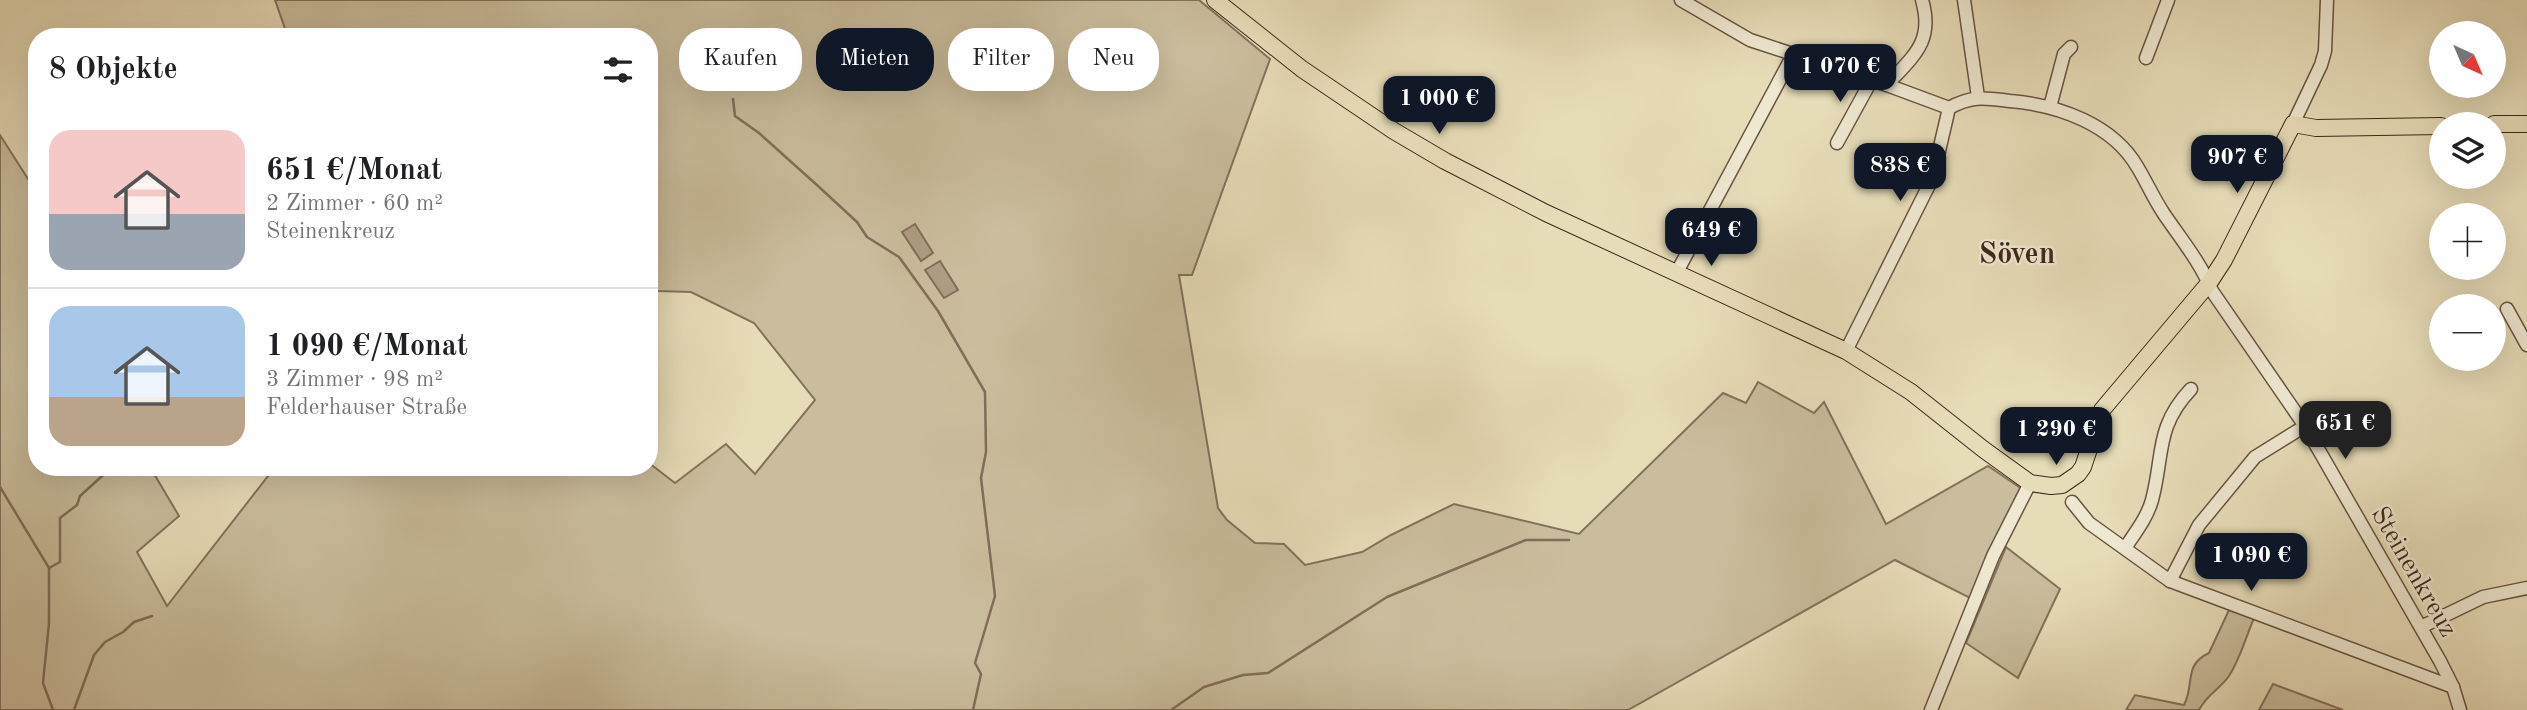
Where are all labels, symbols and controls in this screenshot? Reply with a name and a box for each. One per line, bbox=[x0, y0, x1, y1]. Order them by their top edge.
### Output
north arrow bbox=[2429, 21, 2506, 98]
map controls bbox=[2429, 21, 2506, 371]
chip: Kaufen bbox=[679, 28, 802, 91]
chip: Mieten bbox=[816, 28, 934, 91]
chip: Filter bbox=[948, 28, 1054, 91]
chip: Neu bbox=[1068, 28, 1159, 91]
pin: 1 070 € bbox=[1775, 44, 1905, 104]
icon: filters bbox=[599, 51, 637, 89]
text: 8 Objekte bbox=[49, 55, 178, 85]
text: 1 070 € bbox=[1800, 55, 1880, 78]
pin: 1 000 € bbox=[1374, 76, 1504, 136]
text: 1 000 € bbox=[1399, 87, 1479, 110]
button: layers bbox=[2429, 112, 2506, 189]
pin: 907 € bbox=[2188, 136, 2286, 195]
pin: 838 € bbox=[1851, 144, 1949, 203]
text: 907 € bbox=[2207, 146, 2267, 169]
text: 838 € bbox=[1870, 154, 1930, 177]
text: 651 €/Monat bbox=[266, 156, 442, 186]
icon: home bbox=[105, 158, 189, 242]
text: 2 Zimmer · 60 m² bbox=[266, 192, 443, 215]
button: + bbox=[2429, 203, 2506, 280]
pin: 649 € bbox=[1662, 208, 1760, 268]
text: 649 € bbox=[1681, 219, 1741, 242]
text: Steinenkreuz bbox=[266, 220, 395, 243]
district label: Söven bbox=[1979, 240, 2055, 270]
button: − bbox=[2429, 294, 2506, 371]
text: 1 090 €/Monat bbox=[266, 332, 468, 362]
icon: home bbox=[105, 334, 189, 418]
text: 3 Zimmer · 98 m² bbox=[266, 368, 443, 391]
text: Felderhauser Straße bbox=[266, 396, 467, 419]
pin: 651 € bbox=[2296, 402, 2394, 461]
pin: 1 290 € bbox=[1991, 407, 2121, 467]
text: 651 € bbox=[2315, 412, 2375, 435]
text: 1 290 € bbox=[2016, 418, 2096, 441]
street label: Steinenkreuz bbox=[2366, 502, 2461, 642]
pin: 1 090 € bbox=[2186, 534, 2316, 593]
text: 1 090 € bbox=[2211, 544, 2291, 567]

